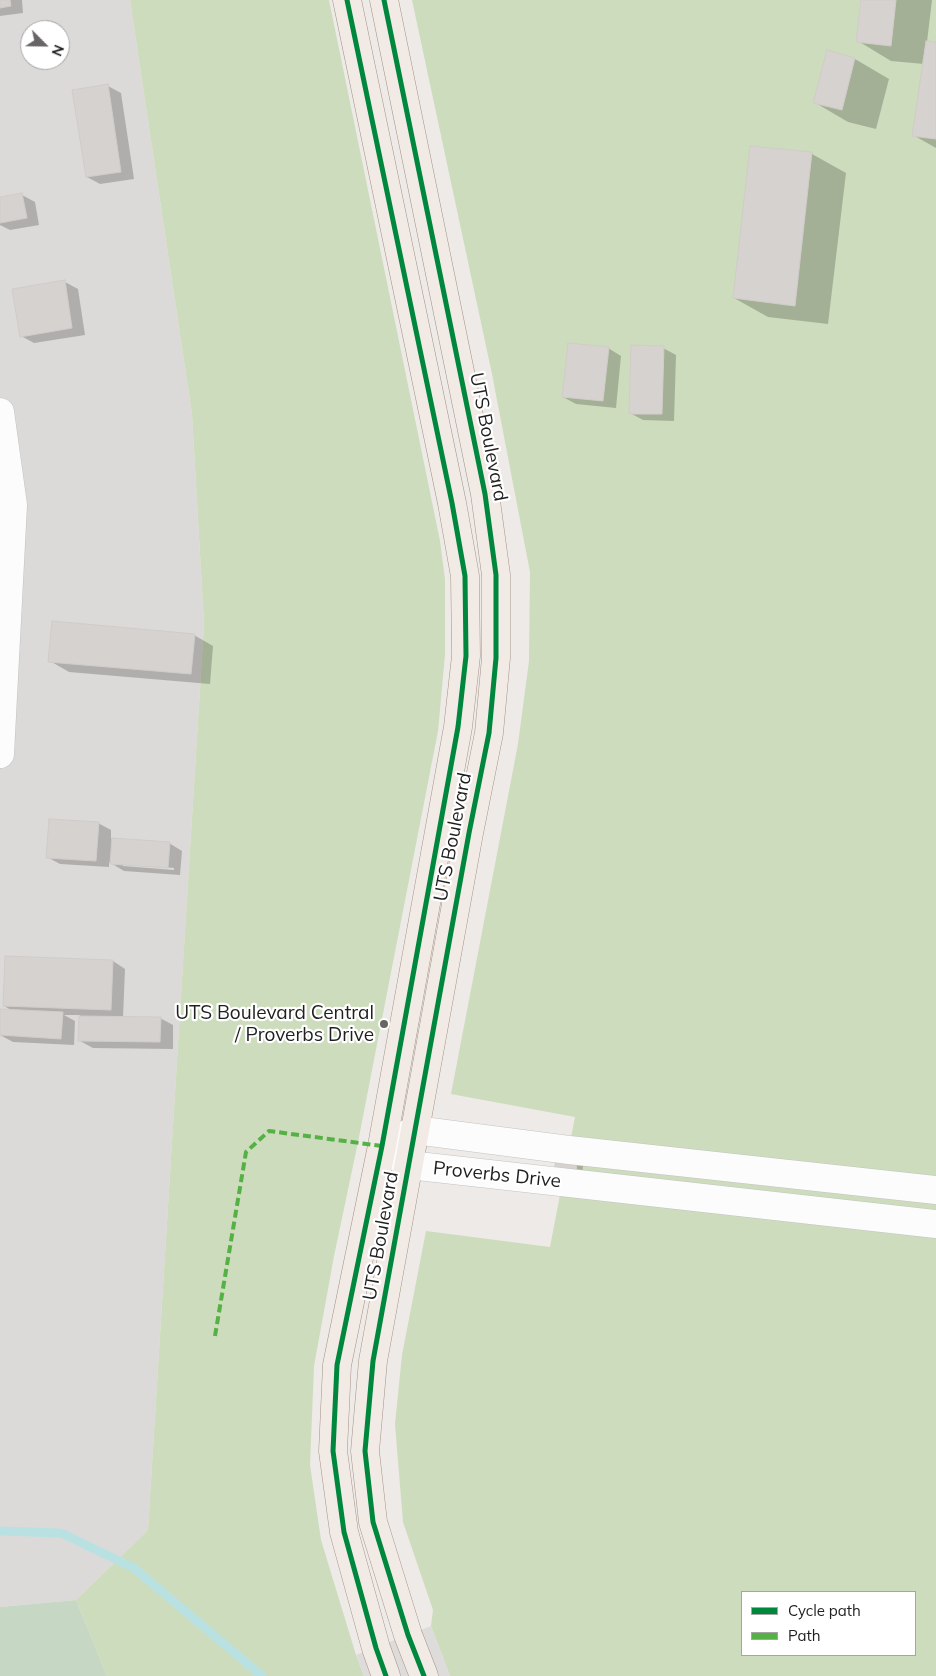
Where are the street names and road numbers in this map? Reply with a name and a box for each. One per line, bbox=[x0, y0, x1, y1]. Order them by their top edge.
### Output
street label: UTS Boulevard bbox=[464, 371, 512, 503]
street label: UTS Boulevard bbox=[429, 771, 477, 903]
street label: Proverbs Drive bbox=[432, 1157, 562, 1193]
street label: UTS Boulevard bbox=[358, 1170, 404, 1302]

